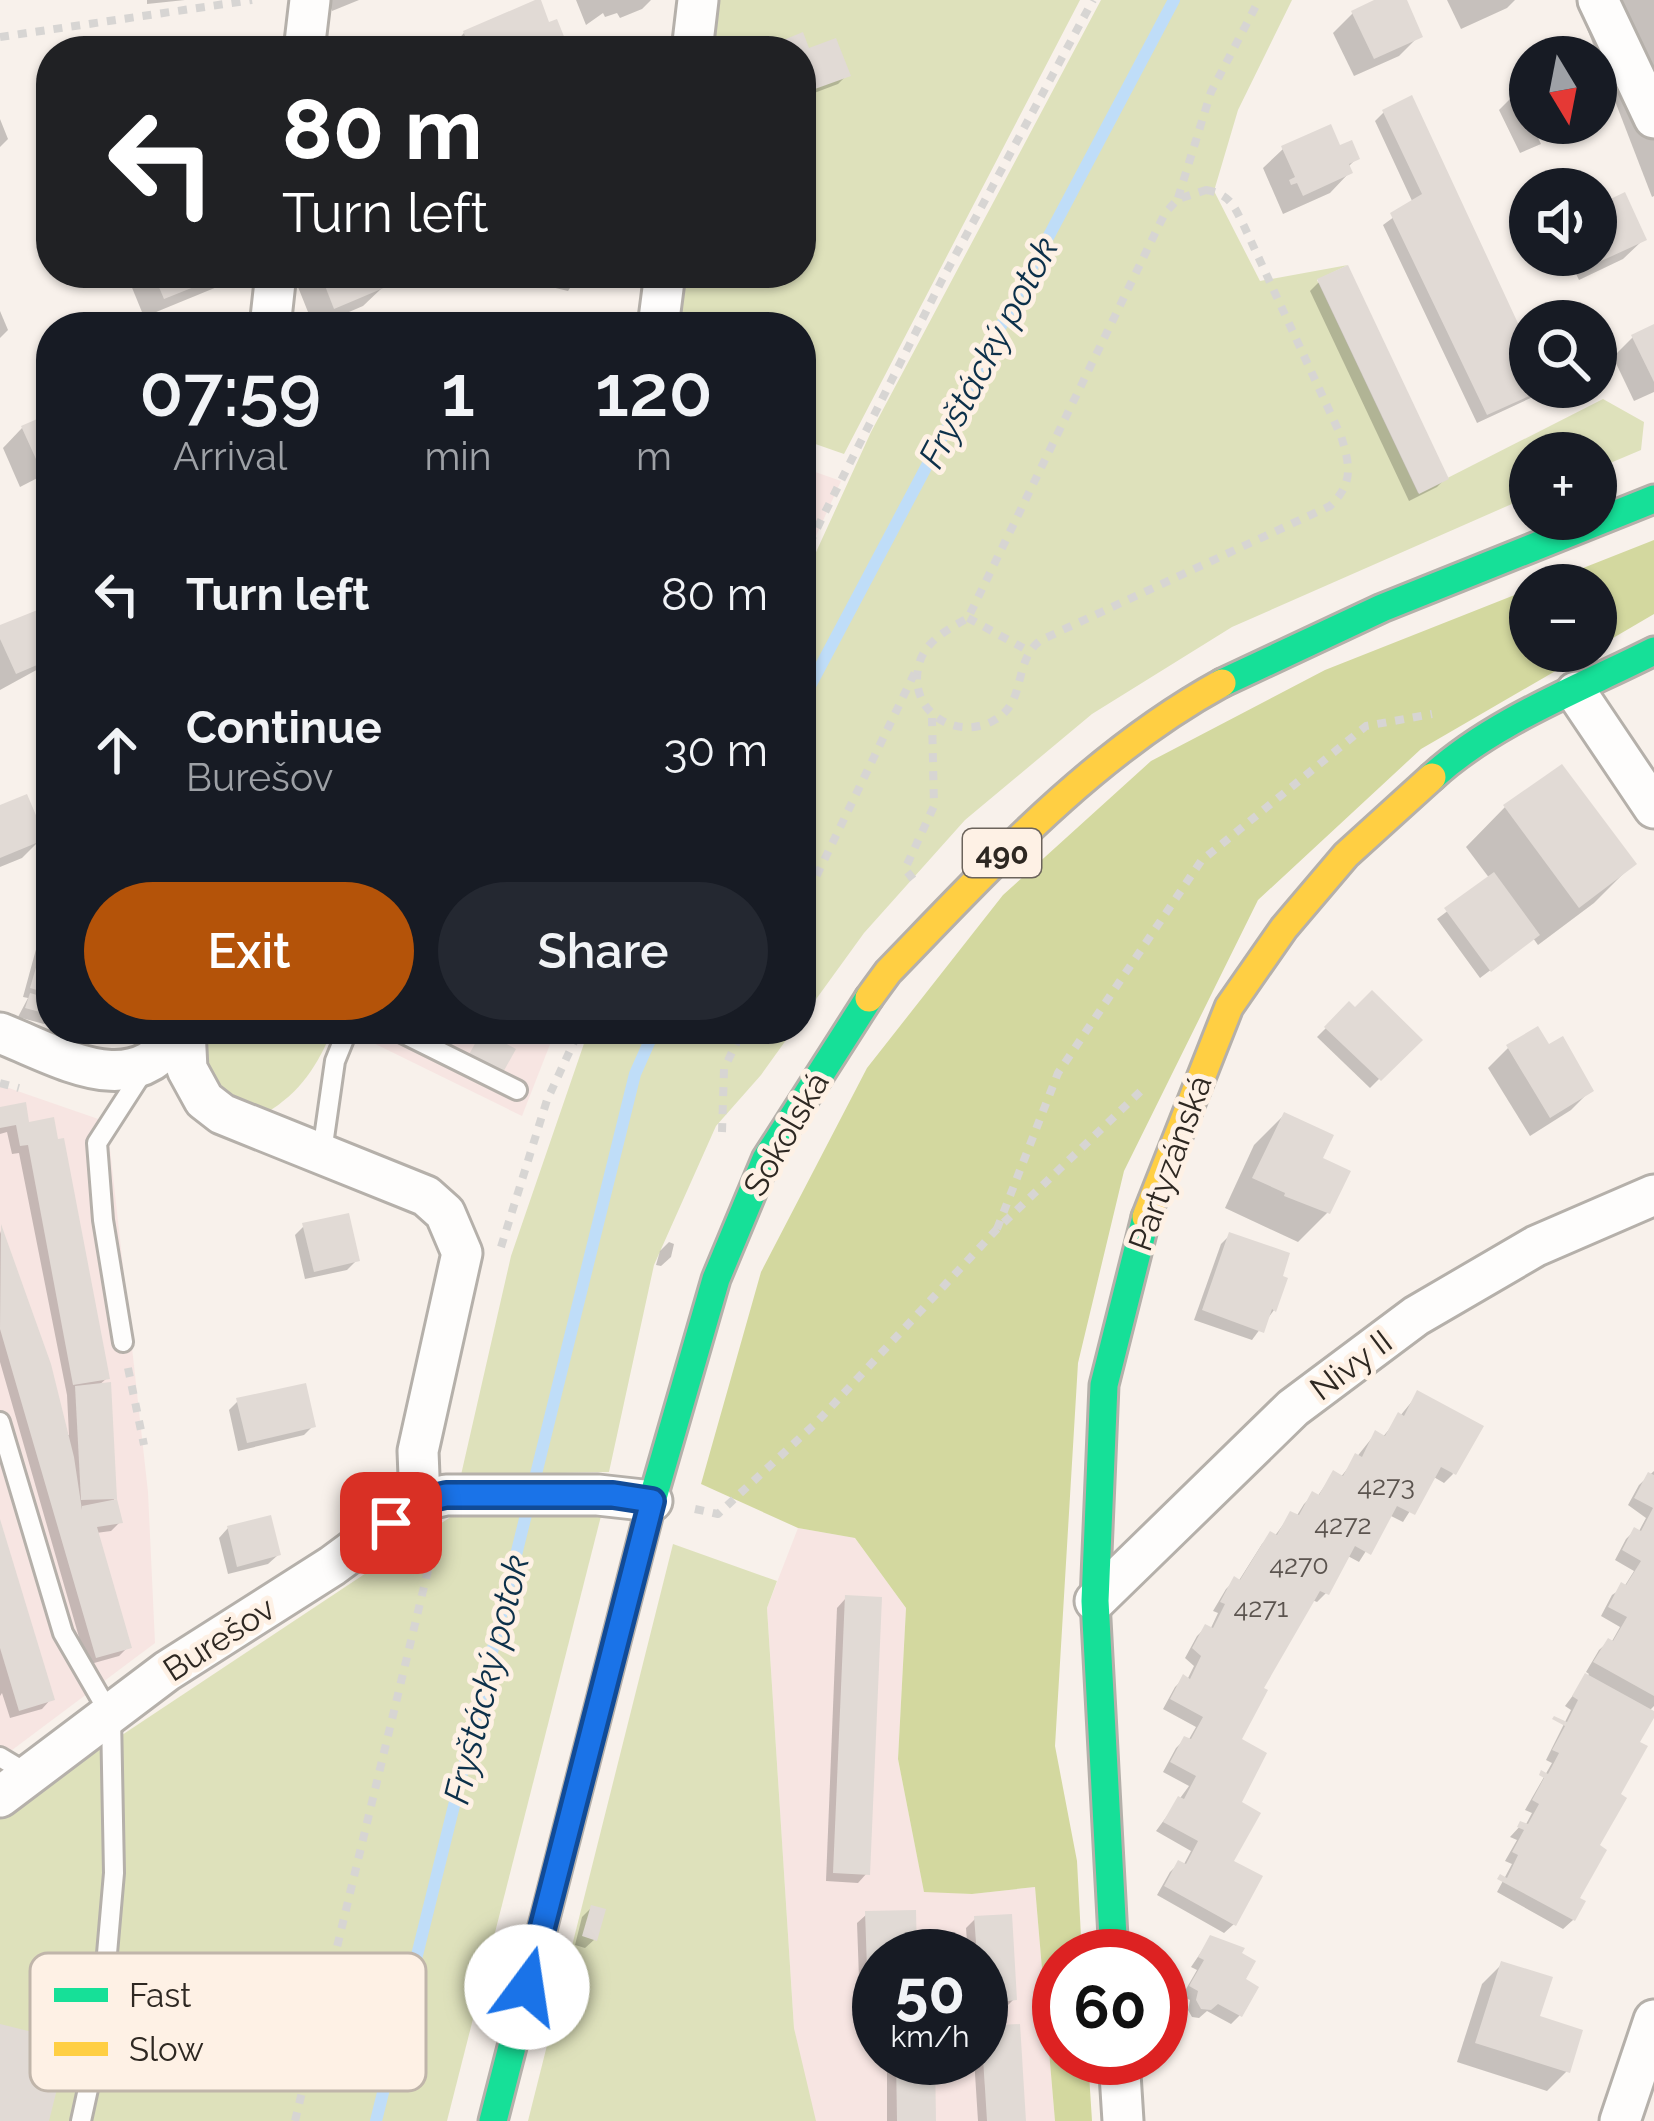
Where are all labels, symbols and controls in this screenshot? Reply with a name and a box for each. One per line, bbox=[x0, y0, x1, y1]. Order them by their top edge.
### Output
north arrow bbox=[1509, 36, 1617, 144]
map controls bbox=[1509, 36, 1617, 672]
text: 80 m bbox=[282, 80, 483, 179]
icon: left bbox=[84, 84, 240, 240]
button: sound bbox=[1509, 168, 1617, 276]
text: Turn left bbox=[282, 181, 489, 245]
water label: Fryštácký potok bbox=[910, 230, 1066, 474]
button: search bbox=[1509, 300, 1617, 408]
text: 07:59 bbox=[139, 348, 321, 433]
text: 1 bbox=[441, 348, 475, 433]
text: 120 bbox=[595, 348, 713, 433]
button: + bbox=[1509, 432, 1617, 540]
text: Arrival bbox=[173, 433, 287, 479]
text: min bbox=[425, 433, 492, 479]
text: m bbox=[636, 433, 672, 479]
icon: left bbox=[84, 561, 150, 627]
button: − bbox=[1509, 564, 1617, 672]
text: Turn left bbox=[186, 568, 369, 621]
text: 80 m bbox=[661, 568, 768, 621]
text: Continue bbox=[186, 701, 382, 754]
icon: ahead bbox=[84, 717, 150, 783]
text: 30 m bbox=[664, 724, 768, 777]
text: Burešov bbox=[186, 754, 333, 800]
road number: 490 bbox=[963, 829, 1041, 877]
button: Exit bbox=[84, 882, 414, 1020]
button: Share bbox=[438, 882, 768, 1020]
street label: Sokolská bbox=[735, 1065, 837, 1203]
street label: Partyzánská bbox=[1120, 1070, 1220, 1256]
street label: Nivy II bbox=[1303, 1322, 1399, 1408]
house number: 4273 bbox=[1357, 1470, 1415, 1501]
pin bbox=[340, 1472, 442, 1574]
icon: arrive bbox=[358, 1490, 424, 1556]
house number: 4272 bbox=[1314, 1509, 1372, 1540]
house number: 4270 bbox=[1269, 1549, 1329, 1580]
water label: Fryštácký potok bbox=[435, 1550, 537, 1808]
street label: Burešov bbox=[156, 1589, 282, 1689]
house number: 4271 bbox=[1234, 1592, 1288, 1623]
position arrow bbox=[464, 1924, 590, 2050]
speed limit sign: 60 bbox=[1032, 1929, 1188, 2085]
legend bbox=[30, 1953, 426, 2091]
text: 50 bbox=[895, 1957, 965, 2027]
text: Fast bbox=[129, 1976, 191, 2015]
text: km/h bbox=[890, 2019, 970, 2054]
text: Slow bbox=[129, 2030, 204, 2069]

